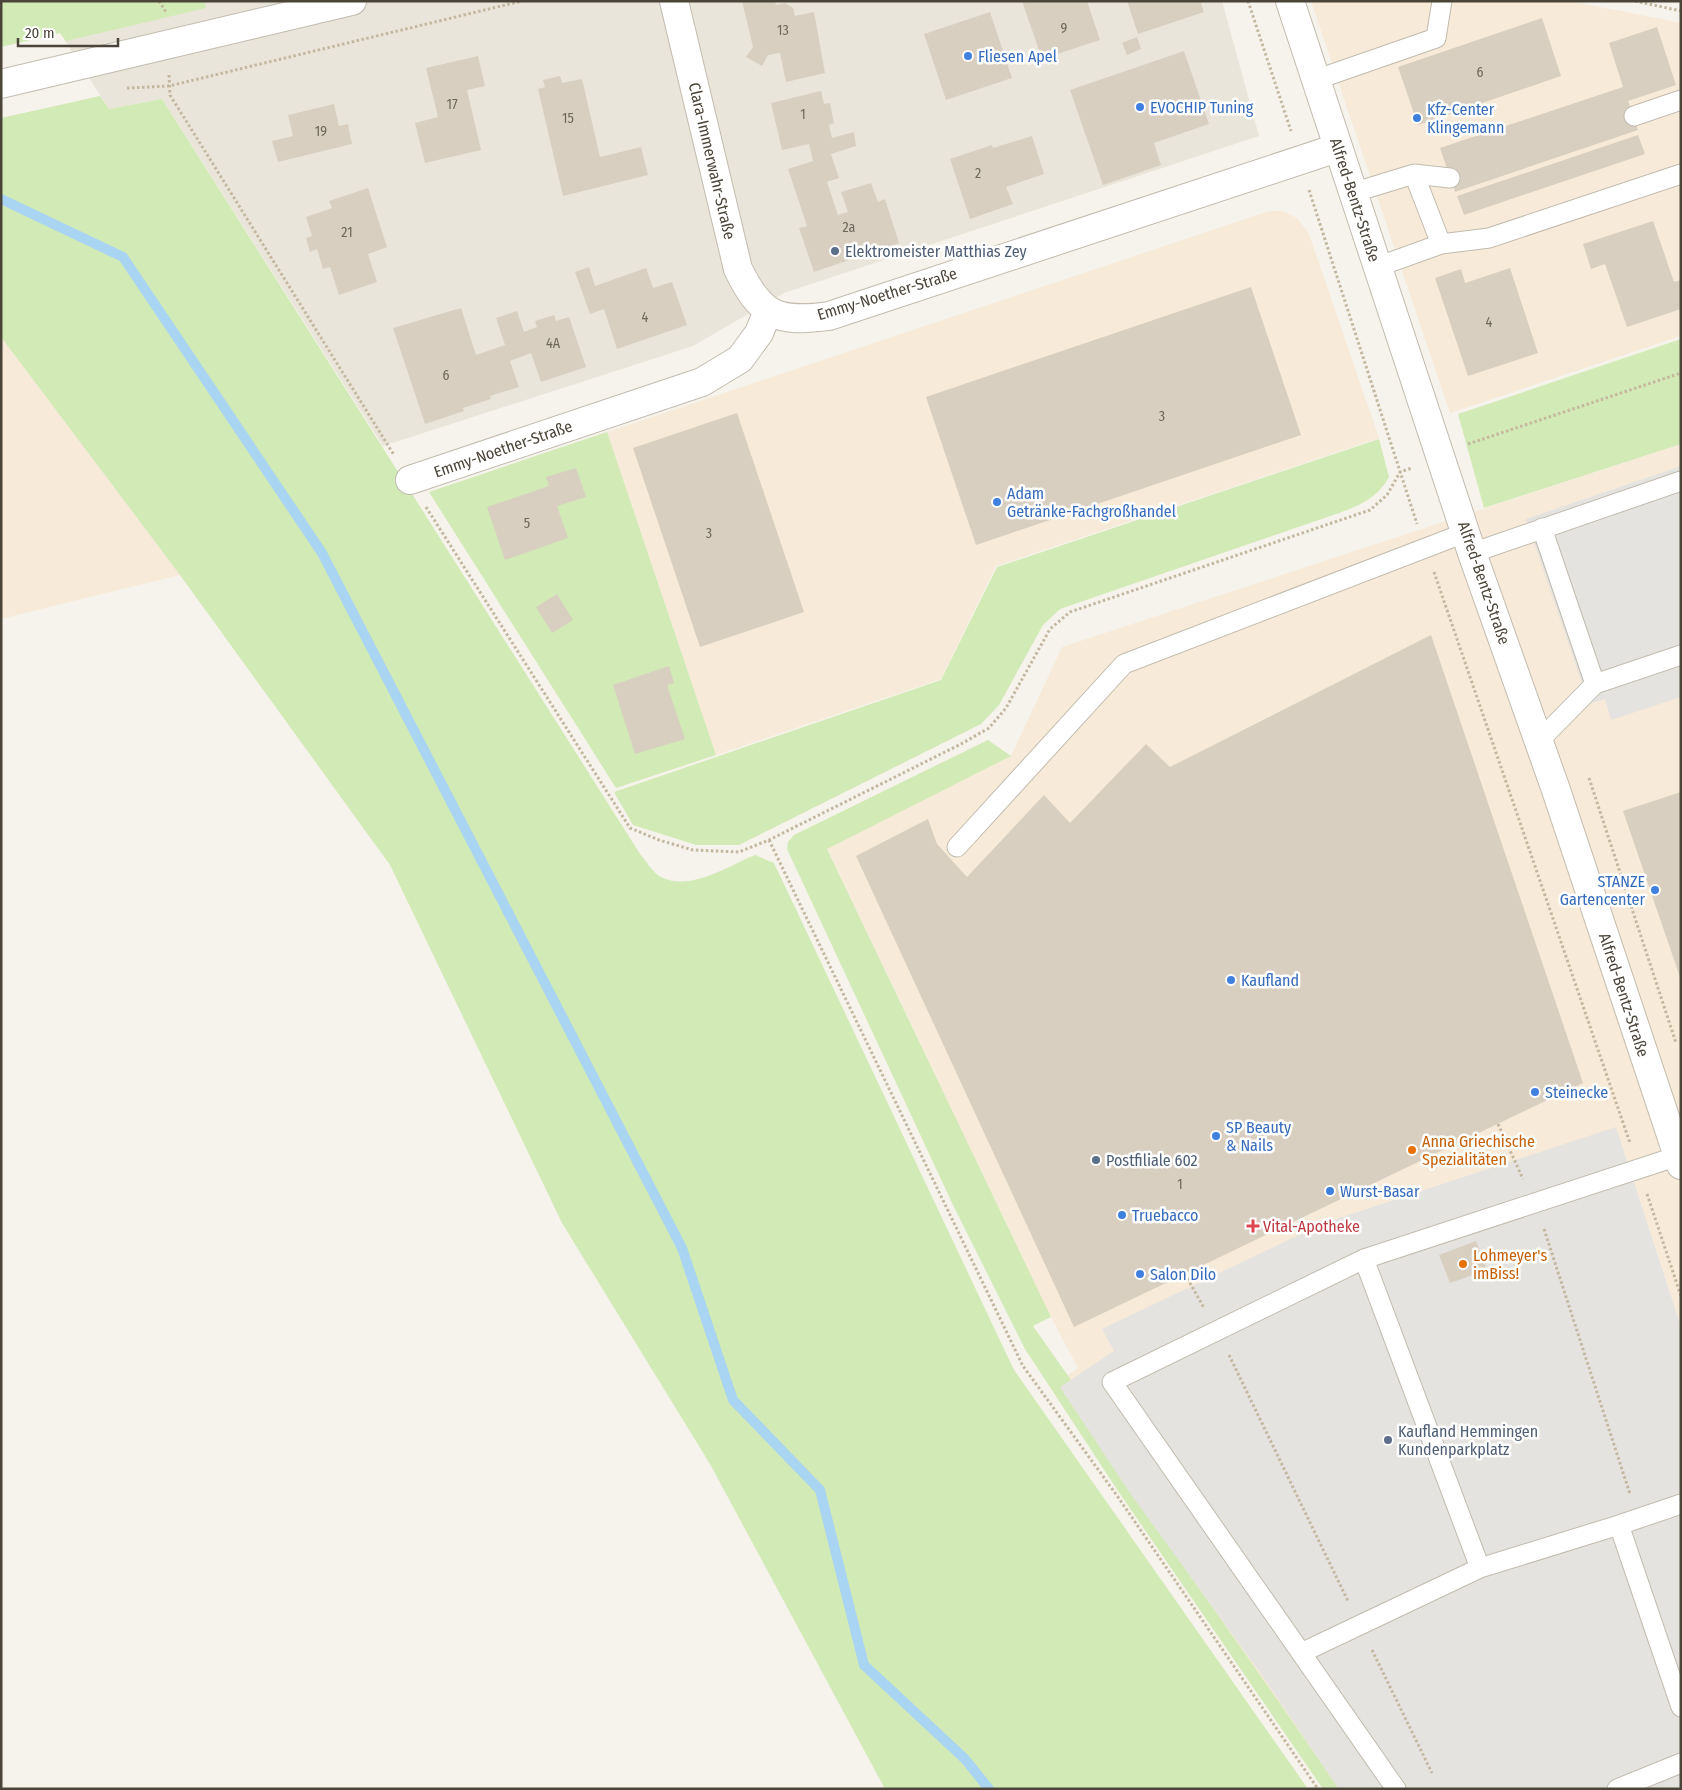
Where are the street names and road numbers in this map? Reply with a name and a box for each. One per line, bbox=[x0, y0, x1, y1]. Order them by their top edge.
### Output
street label: Clara-Immerwahr-Straße bbox=[685, 81, 739, 241]
street label: Alfred-Bentz-Straße bbox=[1326, 136, 1384, 264]
street label: Emmy-Noether-Straße bbox=[815, 264, 959, 324]
street label: Emmy-Noether-Straße bbox=[431, 416, 575, 482]
street label: Alfred-Bentz-Straße bbox=[1454, 519, 1514, 647]
street label: Alfred-Bentz-Straße bbox=[1595, 931, 1653, 1059]

